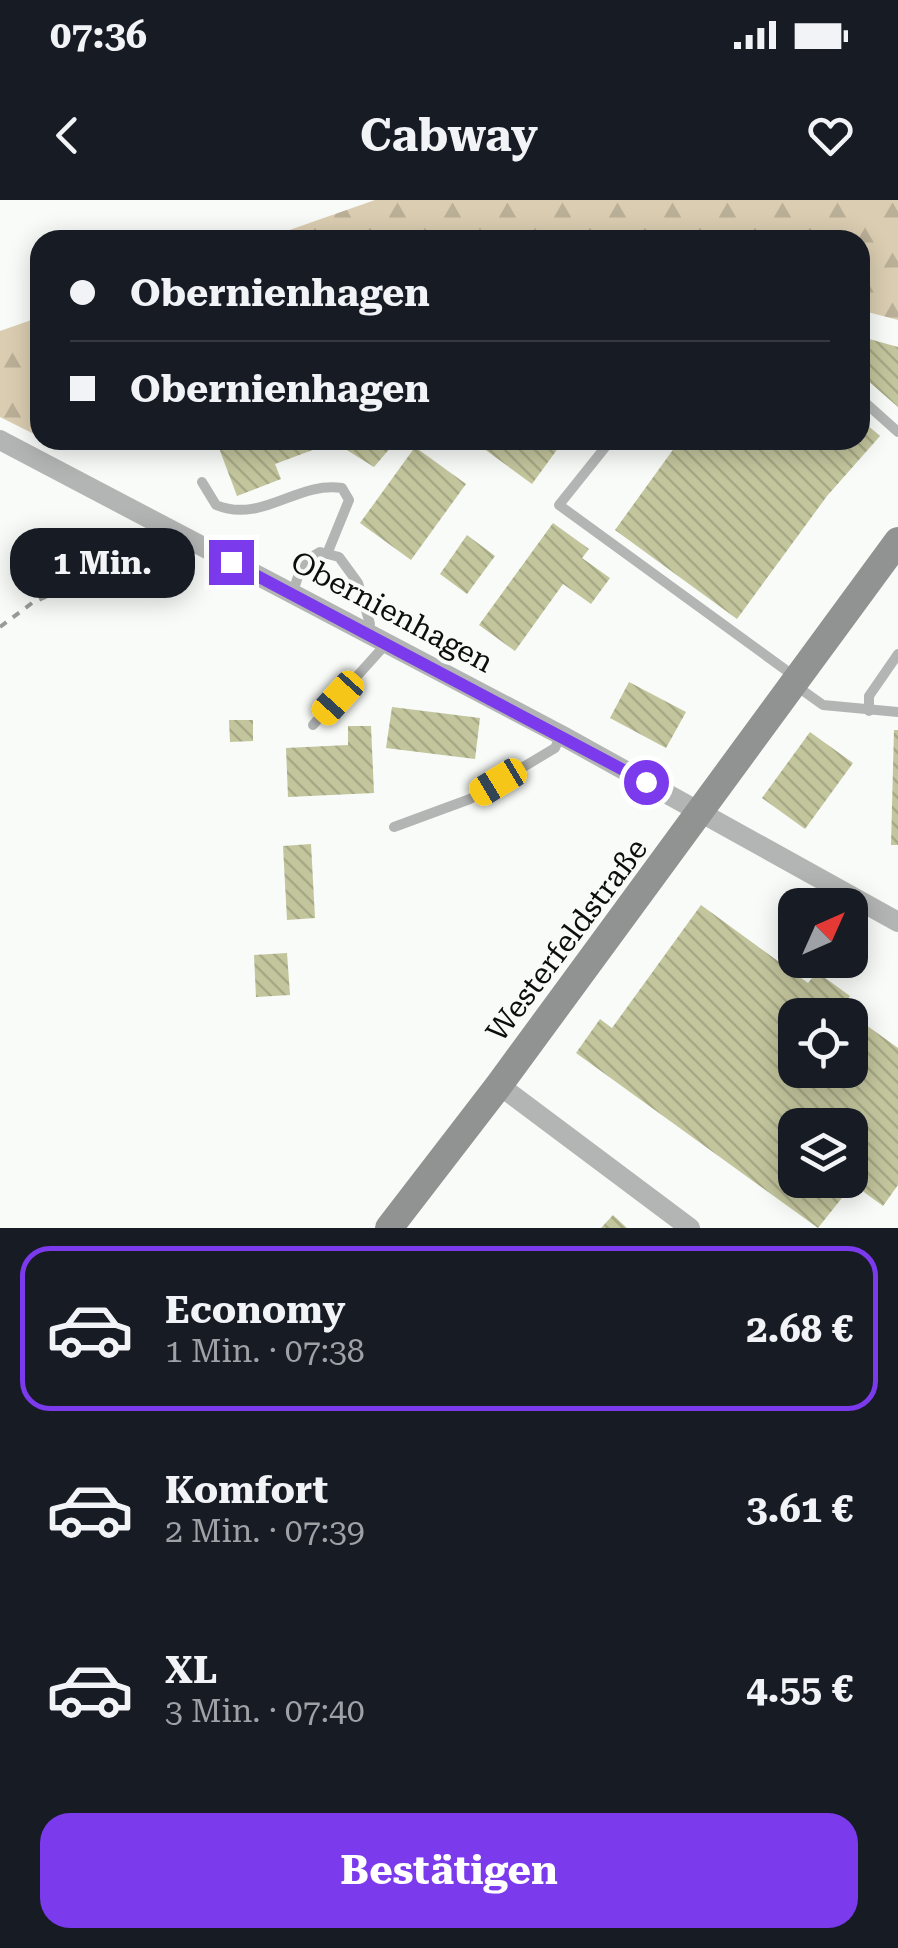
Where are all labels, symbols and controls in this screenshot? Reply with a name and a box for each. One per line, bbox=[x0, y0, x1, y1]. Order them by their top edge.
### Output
text: 07:36 bbox=[50, 13, 147, 57]
icon: back bbox=[40, 108, 95, 163]
icon: heart bbox=[803, 108, 858, 163]
text: Cabway bbox=[360, 109, 538, 162]
text: Obernienhagen bbox=[130, 271, 430, 315]
text: Obernienhagen bbox=[130, 367, 430, 411]
callout: 1 Min. bbox=[11, 527, 196, 597]
route end bbox=[209, 540, 254, 585]
text: 1 Min. bbox=[53, 544, 152, 582]
street label: Obernienhagen bbox=[285, 544, 499, 680]
car bbox=[307, 666, 369, 730]
car bbox=[465, 754, 531, 810]
route start bbox=[624, 760, 669, 805]
street label: Westerfeldstraße bbox=[479, 831, 654, 1048]
north arrow bbox=[778, 888, 868, 978]
map controls bbox=[778, 888, 868, 1198]
button: locate bbox=[778, 998, 868, 1088]
button: layers bbox=[778, 1108, 868, 1198]
icon: car bbox=[45, 1284, 135, 1374]
text: Economy bbox=[165, 1288, 345, 1332]
text: 2.68 € bbox=[746, 1307, 853, 1351]
text: 1 Min. · 07:38 bbox=[165, 1332, 365, 1370]
icon: car bbox=[45, 1464, 135, 1554]
text: Komfort bbox=[165, 1468, 328, 1512]
text: 3.61 € bbox=[746, 1487, 853, 1531]
text: 2 Min. · 07:39 bbox=[165, 1512, 365, 1550]
icon: car bbox=[45, 1644, 135, 1734]
text: XL bbox=[165, 1648, 217, 1692]
text: 4.55 € bbox=[746, 1667, 853, 1711]
text: 3 Min. · 07:40 bbox=[165, 1692, 365, 1730]
button: Bestätigen bbox=[40, 1813, 858, 1928]

